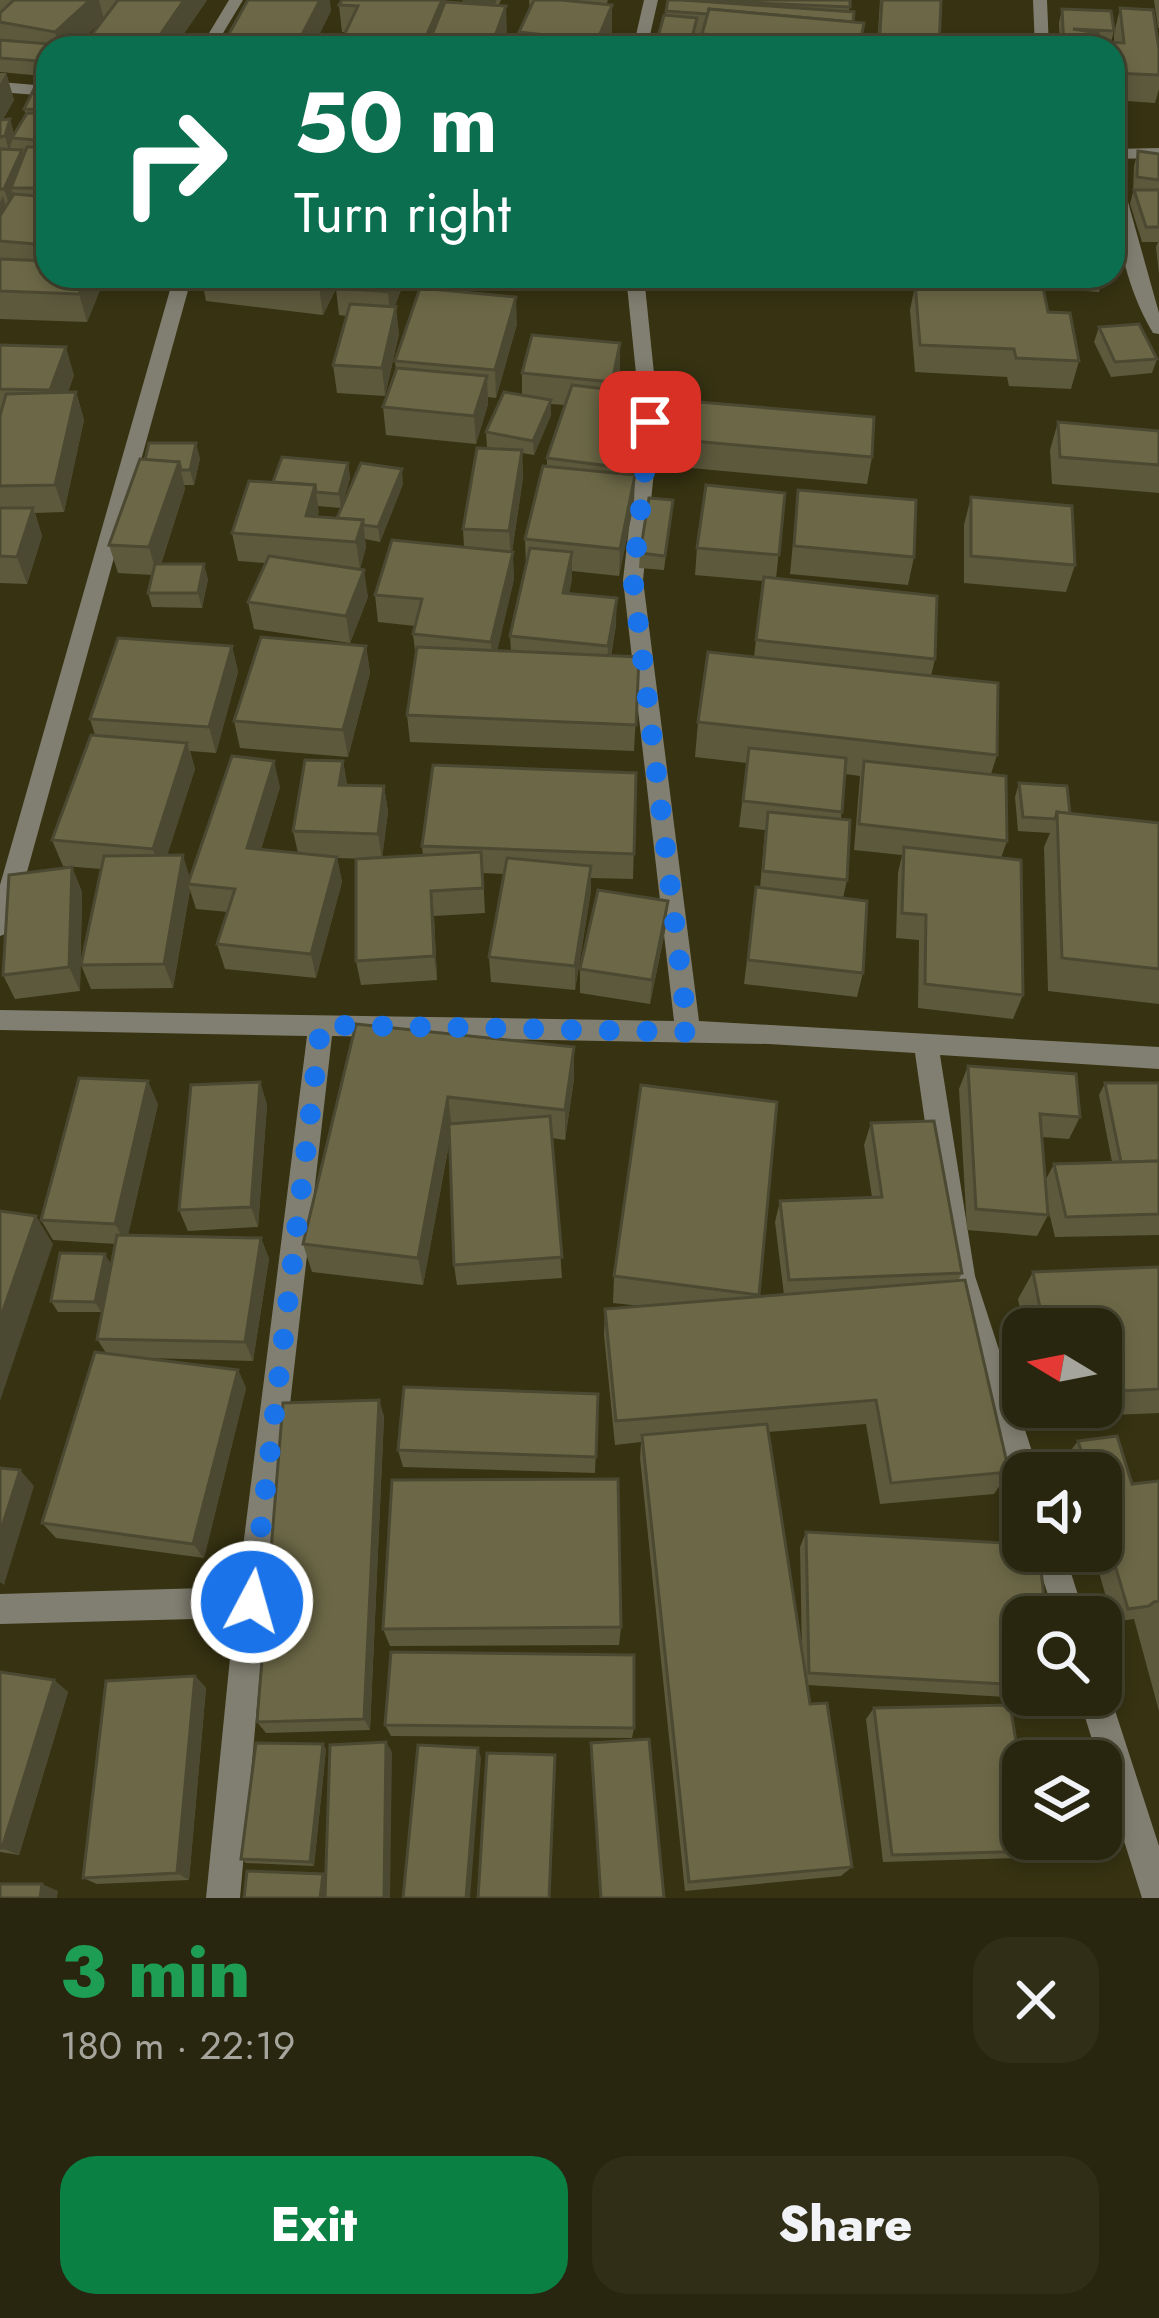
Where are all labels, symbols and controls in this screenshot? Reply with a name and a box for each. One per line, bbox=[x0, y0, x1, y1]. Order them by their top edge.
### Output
text: 50 m bbox=[294, 62, 498, 184]
icon: right bbox=[96, 84, 252, 240]
text: Turn right bbox=[294, 174, 511, 252]
pin bbox=[599, 371, 701, 473]
icon: arrive bbox=[617, 389, 683, 455]
north arrow bbox=[1002, 1308, 1122, 1428]
map controls bbox=[1002, 1308, 1122, 1860]
button: sound bbox=[1002, 1452, 1122, 1572]
position arrow bbox=[189, 1539, 315, 1665]
button: search bbox=[1002, 1596, 1122, 1716]
button: layers bbox=[1002, 1740, 1122, 1860]
text: 3 min bbox=[60, 1920, 251, 2024]
button: close bbox=[973, 1937, 1099, 2063]
text: 180 m · 22:19 bbox=[60, 2017, 296, 2074]
button: Exit bbox=[60, 2156, 568, 2294]
button: Share bbox=[592, 2156, 1099, 2294]

